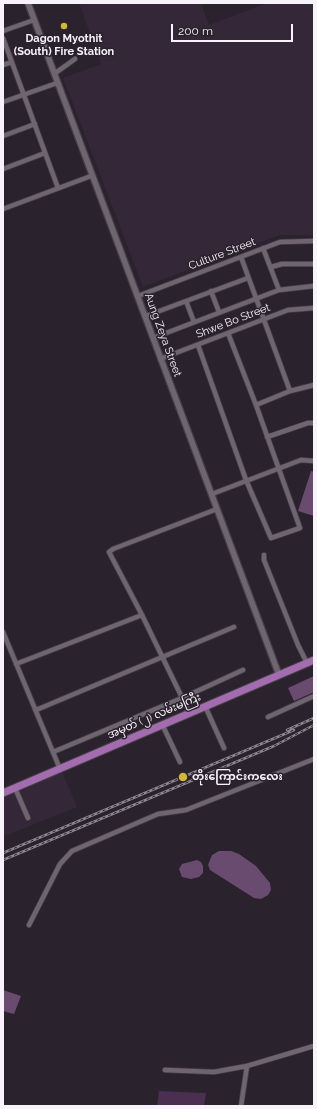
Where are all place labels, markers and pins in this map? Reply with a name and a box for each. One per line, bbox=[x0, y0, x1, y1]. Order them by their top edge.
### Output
marker: Dagon Myothit (South) Fire Station bbox=[59, 21, 69, 31]
place label: Dagon Myothit (South) Fire Station bbox=[14, 32, 114, 58]
place label: တိုးကြောင်းကလေး bbox=[192, 770, 283, 784]
marker: တိုးကြောင်းကလေး bbox=[177, 771, 189, 783]

